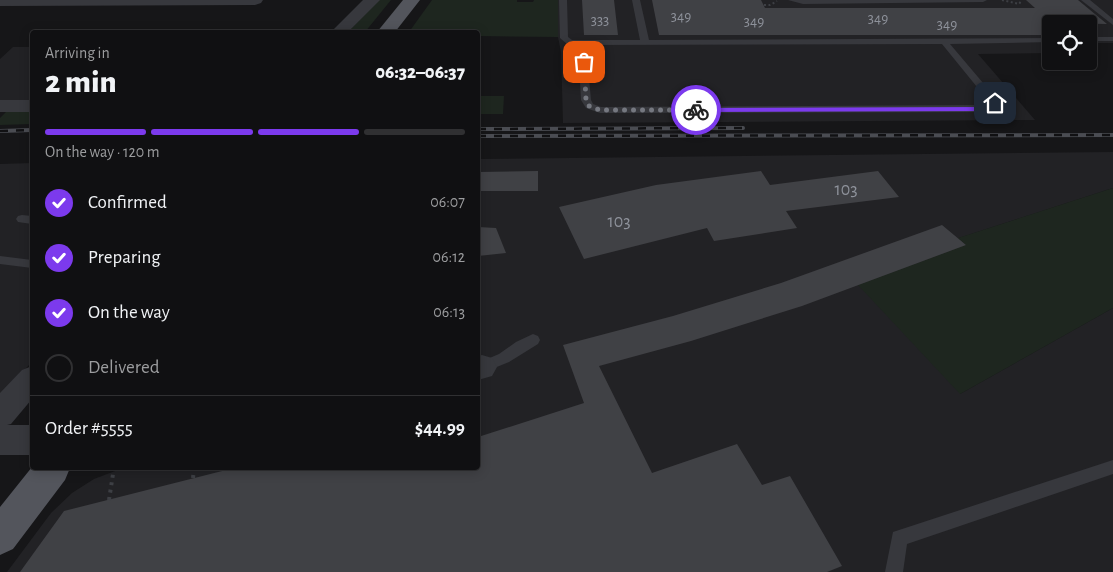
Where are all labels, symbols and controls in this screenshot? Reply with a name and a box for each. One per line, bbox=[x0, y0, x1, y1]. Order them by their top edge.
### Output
house number: 349 bbox=[671, 9, 691, 24]
house number: 349 bbox=[868, 11, 888, 26]
house number: 333 bbox=[591, 13, 609, 28]
house number: 349 bbox=[744, 14, 764, 29]
map controls bbox=[1042, 15, 1097, 70]
button: locate bbox=[1042, 15, 1097, 70]
house number: 349 bbox=[937, 17, 957, 32]
pin bbox=[563, 41, 605, 83]
text: Arriving in bbox=[45, 45, 110, 61]
icon: bag bbox=[570, 48, 598, 76]
text: 06:32–06:37 bbox=[375, 63, 465, 82]
text: 2 min bbox=[45, 66, 117, 98]
pin bbox=[974, 82, 1016, 124]
courier bbox=[671, 85, 721, 135]
icon: home bbox=[981, 89, 1009, 117]
icon: bike bbox=[682, 96, 710, 124]
text: On the way · 120 m bbox=[45, 144, 160, 160]
house number: 103 bbox=[834, 181, 858, 199]
icon: check bbox=[45, 189, 73, 217]
text: Confirmed bbox=[88, 193, 167, 212]
text: 06:07 bbox=[430, 194, 465, 210]
house number: 103 bbox=[607, 213, 631, 231]
icon: check bbox=[45, 244, 73, 272]
text: Preparing bbox=[88, 248, 161, 267]
text: 06:12 bbox=[433, 249, 465, 265]
icon: check bbox=[45, 299, 73, 327]
text: On the way bbox=[88, 303, 170, 322]
text: 06:13 bbox=[433, 304, 465, 320]
text: Delivered bbox=[88, 358, 160, 377]
text: Order #5555 bbox=[45, 419, 133, 438]
text: $44.99 bbox=[415, 419, 465, 438]

